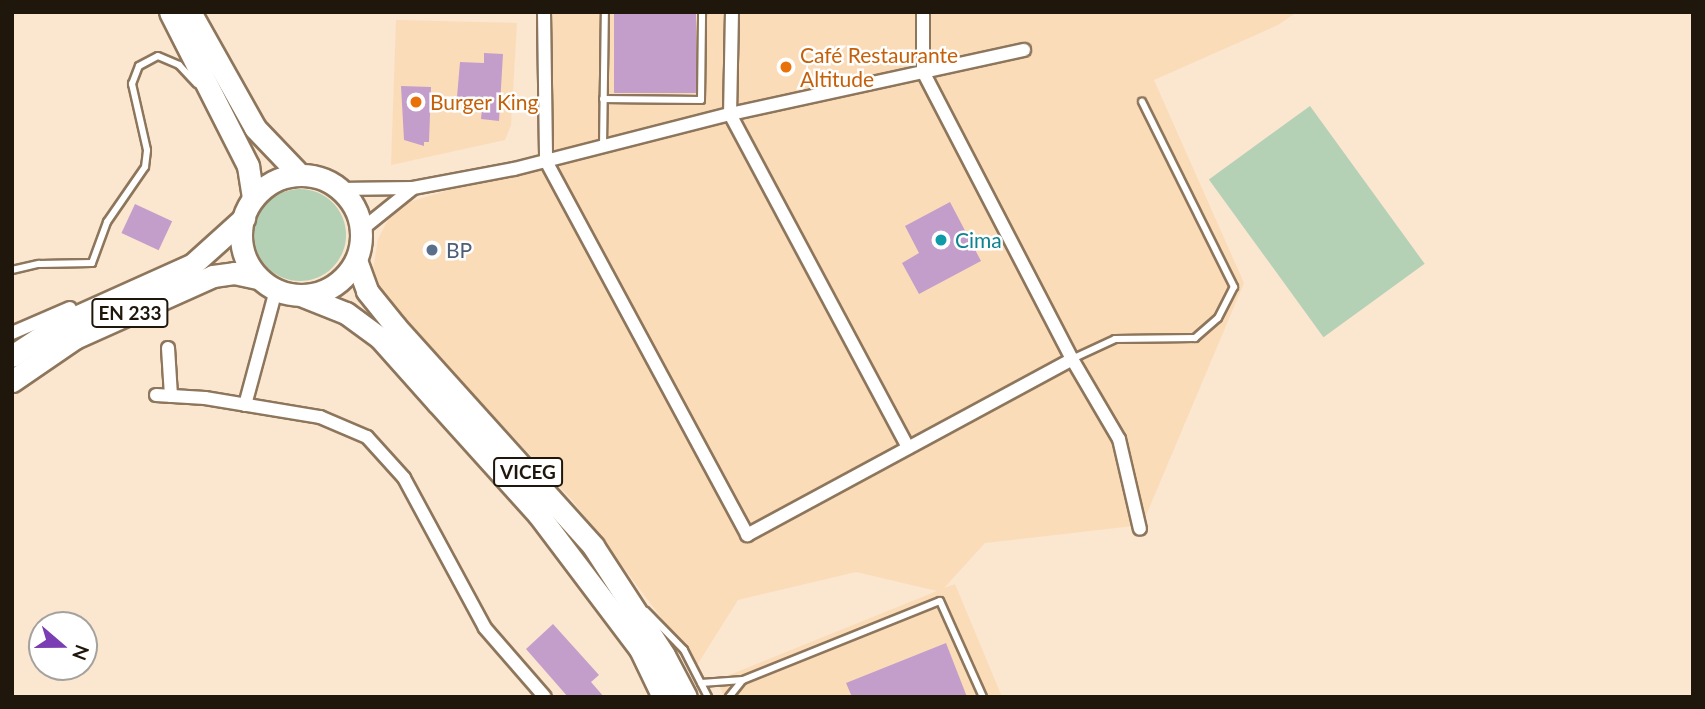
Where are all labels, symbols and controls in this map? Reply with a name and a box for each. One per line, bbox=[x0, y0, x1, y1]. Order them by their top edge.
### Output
place label: Café Restaurante Altitude bbox=[800, 42, 958, 92]
marker: Café Restaurante Altitude bbox=[778, 59, 794, 75]
place label: Burger King bbox=[430, 89, 539, 115]
marker: Burger King bbox=[408, 94, 424, 110]
place label: Cima bbox=[955, 227, 1002, 253]
marker: Cima bbox=[933, 232, 949, 248]
place label: BP bbox=[446, 237, 472, 263]
marker: BP bbox=[424, 242, 440, 258]
road number: EN 233 bbox=[90, 298, 170, 328]
road number: VICEG bbox=[493, 457, 563, 488]
north arrow bbox=[28, 611, 98, 681]
text: N bbox=[68, 642, 95, 663]

